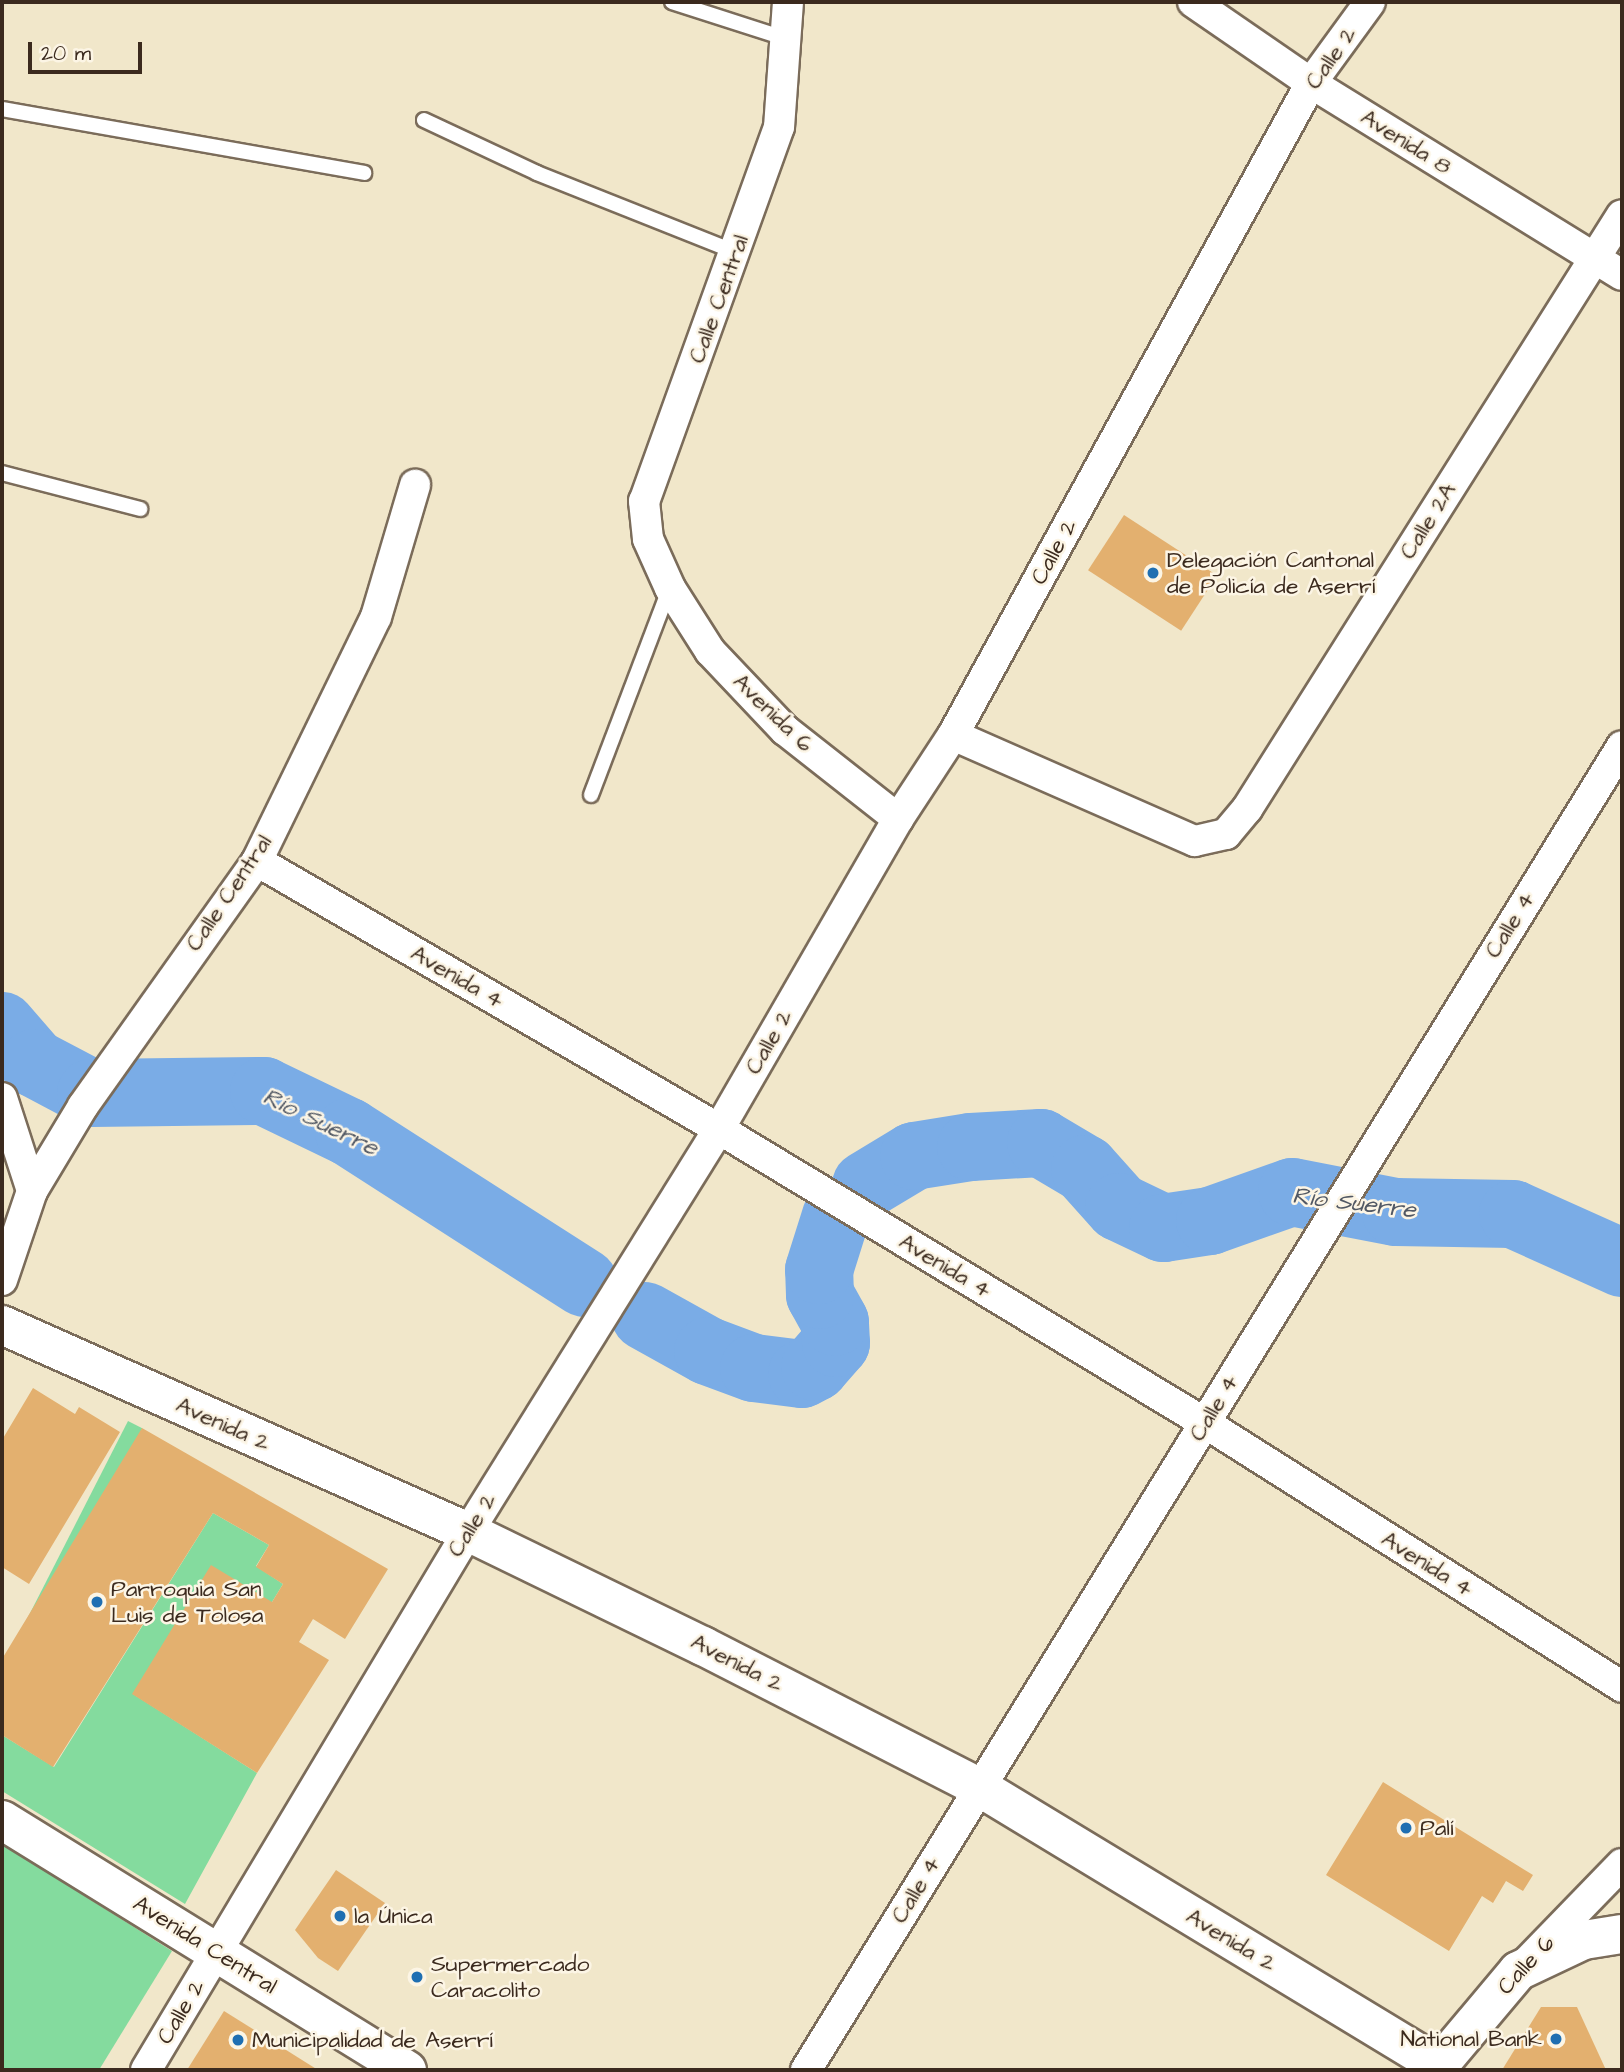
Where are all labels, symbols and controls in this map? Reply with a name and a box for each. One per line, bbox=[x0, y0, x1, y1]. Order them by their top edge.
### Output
street label: Calle 2 bbox=[1300, 21, 1362, 95]
scale bar bbox=[32, 28, 145, 72]
text: 20 m bbox=[41, 39, 91, 68]
street label: Avenida 8 bbox=[1356, 103, 1456, 181]
street label: Calle Central bbox=[683, 231, 755, 367]
street label: Calle 2A bbox=[1394, 478, 1462, 564]
street label: Calle 2 bbox=[1025, 515, 1083, 589]
place label: Delegación Cantonal de Policía de Aserrí bbox=[1167, 546, 1375, 600]
marker: Delegación Cantonal de Policía de Aserrí bbox=[1145, 565, 1161, 581]
street label: Avenida 6 bbox=[727, 668, 819, 758]
street label: Calle Central bbox=[180, 830, 278, 956]
street label: Calle 4 bbox=[1479, 887, 1541, 963]
street label: Avenida 4 bbox=[406, 939, 508, 1015]
street label: Calle 2 bbox=[740, 1005, 798, 1079]
water label: Río Suerre bbox=[258, 1083, 382, 1163]
water label: Río Suerre bbox=[1291, 1182, 1417, 1226]
street label: Avenida 4 bbox=[894, 1228, 996, 1304]
street label: Calle 4 bbox=[1183, 1370, 1245, 1446]
street label: Avenida 2 bbox=[172, 1391, 274, 1457]
street label: Calle 2 bbox=[442, 1488, 502, 1562]
street label: Avenida 4 bbox=[1376, 1525, 1478, 1603]
place label: Parroquia San Luis de Tolosa bbox=[111, 1575, 263, 1629]
marker: Parroquia San Luis de Tolosa bbox=[89, 1594, 105, 1610]
street label: Avenida 2 bbox=[686, 1628, 788, 1698]
place label: Palí bbox=[1420, 1814, 1453, 1842]
marker: Palí bbox=[1398, 1820, 1414, 1836]
street label: Calle 4 bbox=[885, 1852, 947, 1928]
street label: Avenida Central bbox=[128, 1890, 282, 2000]
place label: la Única bbox=[354, 1902, 433, 1930]
street label: Avenida 2 bbox=[1181, 1902, 1281, 1978]
marker: la Única bbox=[332, 1908, 348, 1924]
street label: Calle 6 bbox=[1492, 1930, 1560, 2000]
place label: Supermercado Caracolito bbox=[431, 1950, 589, 2004]
marker: Supermercado Caracolito bbox=[409, 1969, 425, 1985]
street label: Calle 2 bbox=[151, 1975, 211, 2049]
place label: National Bank bbox=[1400, 2025, 1542, 2053]
place label: Municipalidad de Aserrí bbox=[252, 2026, 493, 2054]
marker: National Bank bbox=[1548, 2031, 1564, 2047]
marker: Municipalidad de Aserrí bbox=[230, 2032, 246, 2048]

